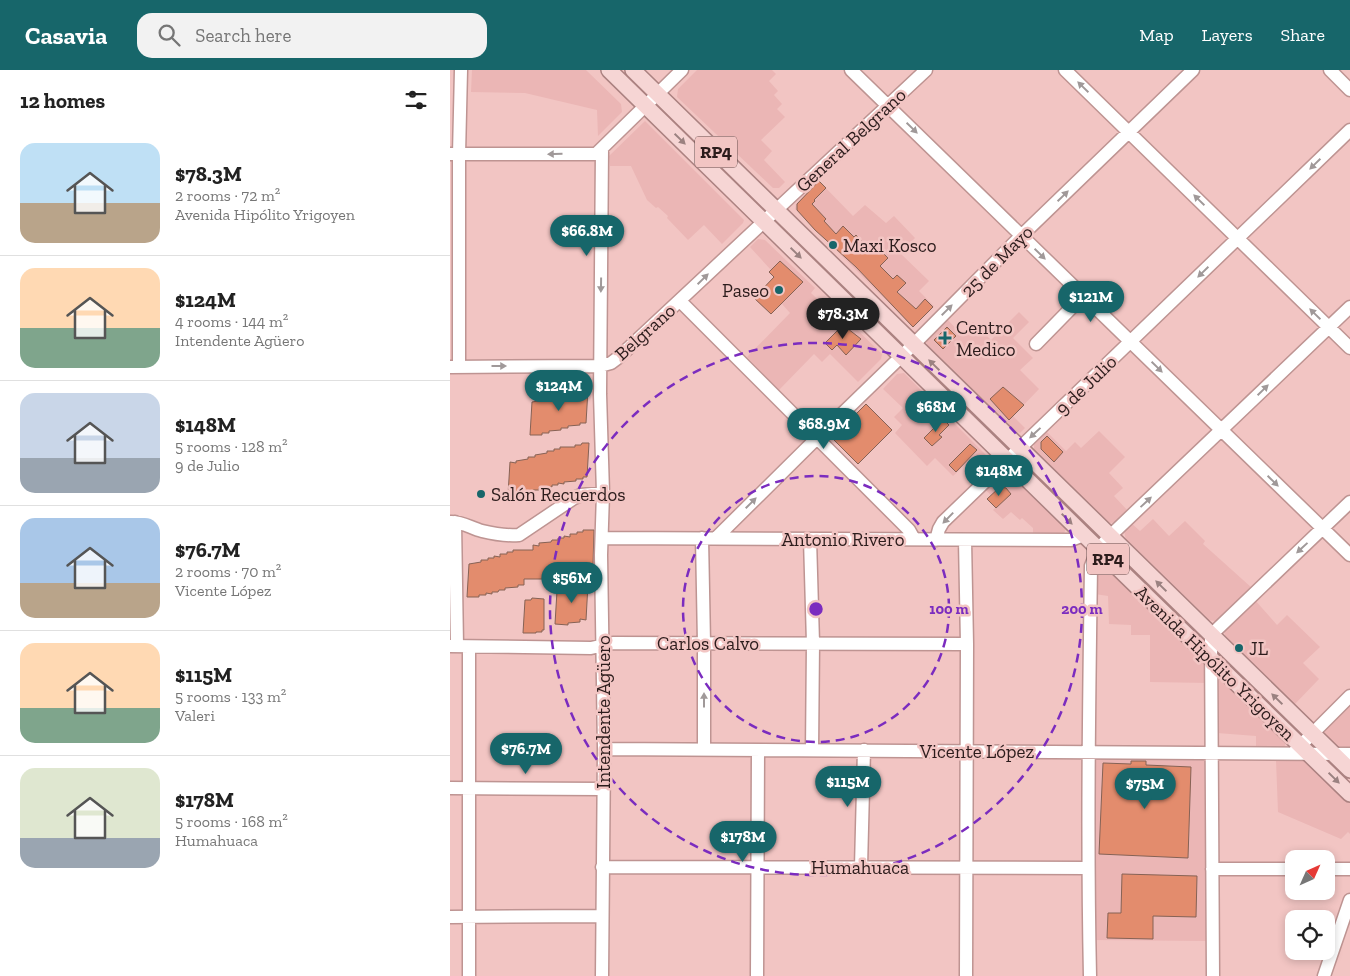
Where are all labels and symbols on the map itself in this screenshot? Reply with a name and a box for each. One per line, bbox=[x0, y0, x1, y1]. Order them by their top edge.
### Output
one-way arrow bbox=[1077, 81, 1089, 93]
street label: General Belgrano bbox=[791, 83, 911, 197]
one-way arrow bbox=[905, 122, 917, 134]
one-way arrow bbox=[674, 133, 686, 145]
road number: RP4 bbox=[695, 136, 737, 168]
one-way arrow bbox=[547, 150, 563, 158]
one-way arrow bbox=[1309, 157, 1321, 169]
one-way arrow bbox=[1057, 190, 1069, 202]
one-way arrow bbox=[1193, 195, 1205, 207]
pin: $66.8M bbox=[546, 214, 628, 257]
street label: 25 de Mayo bbox=[956, 220, 1038, 302]
place label: Maxi Kosco bbox=[843, 234, 937, 257]
marker: Maxi Kosco bbox=[827, 239, 839, 251]
one-way arrow bbox=[790, 247, 802, 259]
one-way arrow bbox=[1034, 248, 1046, 260]
one-way arrow bbox=[1197, 266, 1209, 278]
one-way arrow bbox=[697, 273, 709, 285]
one-way arrow bbox=[596, 277, 604, 293]
place label: Paseo bbox=[722, 279, 769, 302]
pin: $121M bbox=[1056, 280, 1126, 323]
marker: Paseo bbox=[773, 284, 785, 296]
pin: $78.3M bbox=[802, 298, 884, 340]
street label: Belgrano bbox=[610, 299, 680, 365]
one-way arrow bbox=[941, 304, 953, 316]
one-way arrow bbox=[1309, 308, 1321, 320]
place label: Centro Medico bbox=[956, 316, 1016, 361]
marker: Centro Medico bbox=[938, 331, 952, 345]
street label: 9 de Julio bbox=[1050, 350, 1122, 420]
one-way arrow bbox=[928, 360, 940, 372]
one-way arrow bbox=[1151, 361, 1163, 373]
one-way arrow bbox=[491, 362, 507, 370]
pin: $124M bbox=[524, 370, 594, 412]
one-way arrow bbox=[1257, 384, 1269, 396]
pin: $68M bbox=[906, 390, 966, 433]
pin: $68.9M bbox=[783, 408, 865, 450]
one-way arrow bbox=[1029, 428, 1042, 439]
pin: $148M bbox=[964, 454, 1034, 497]
one-way arrow bbox=[1267, 475, 1279, 487]
place label: Salón Recuerdos bbox=[491, 483, 626, 506]
marker: Salón Recuerdos bbox=[475, 488, 487, 500]
one-way arrow bbox=[1139, 496, 1151, 508]
one-way arrow bbox=[745, 497, 757, 509]
one-way arrow bbox=[942, 512, 954, 524]
one-way arrow bbox=[1060, 512, 1072, 524]
street label: Antonio Rivero bbox=[781, 528, 905, 551]
one-way arrow bbox=[1296, 542, 1308, 554]
road number: RP4 bbox=[1087, 544, 1129, 574]
pin: $56M bbox=[542, 562, 602, 604]
one-way arrow bbox=[1155, 580, 1167, 592]
street label: Avenida Hipólito Yrigoyen bbox=[1130, 581, 1300, 746]
centre of rings bbox=[807, 600, 825, 618]
text: 100 m bbox=[929, 600, 969, 618]
text: 200 m bbox=[1061, 600, 1103, 618]
street label: Carlos Calvo bbox=[657, 632, 759, 655]
street label: Intendente Agüero bbox=[592, 635, 615, 789]
place label: JL bbox=[1249, 637, 1269, 660]
marker: JL bbox=[1233, 642, 1245, 654]
one-way arrow bbox=[700, 692, 708, 708]
one-way arrow bbox=[1272, 693, 1284, 705]
pin: $76.7M bbox=[485, 732, 567, 775]
street label: Vicente López bbox=[919, 740, 1034, 763]
pin: $115M bbox=[813, 766, 883, 808]
pin: $75M bbox=[1115, 768, 1175, 810]
one-way arrow bbox=[1327, 771, 1339, 783]
pin: $178M bbox=[708, 820, 778, 863]
north arrow bbox=[1285, 850, 1335, 900]
street label: Humahuaca bbox=[811, 856, 909, 879]

